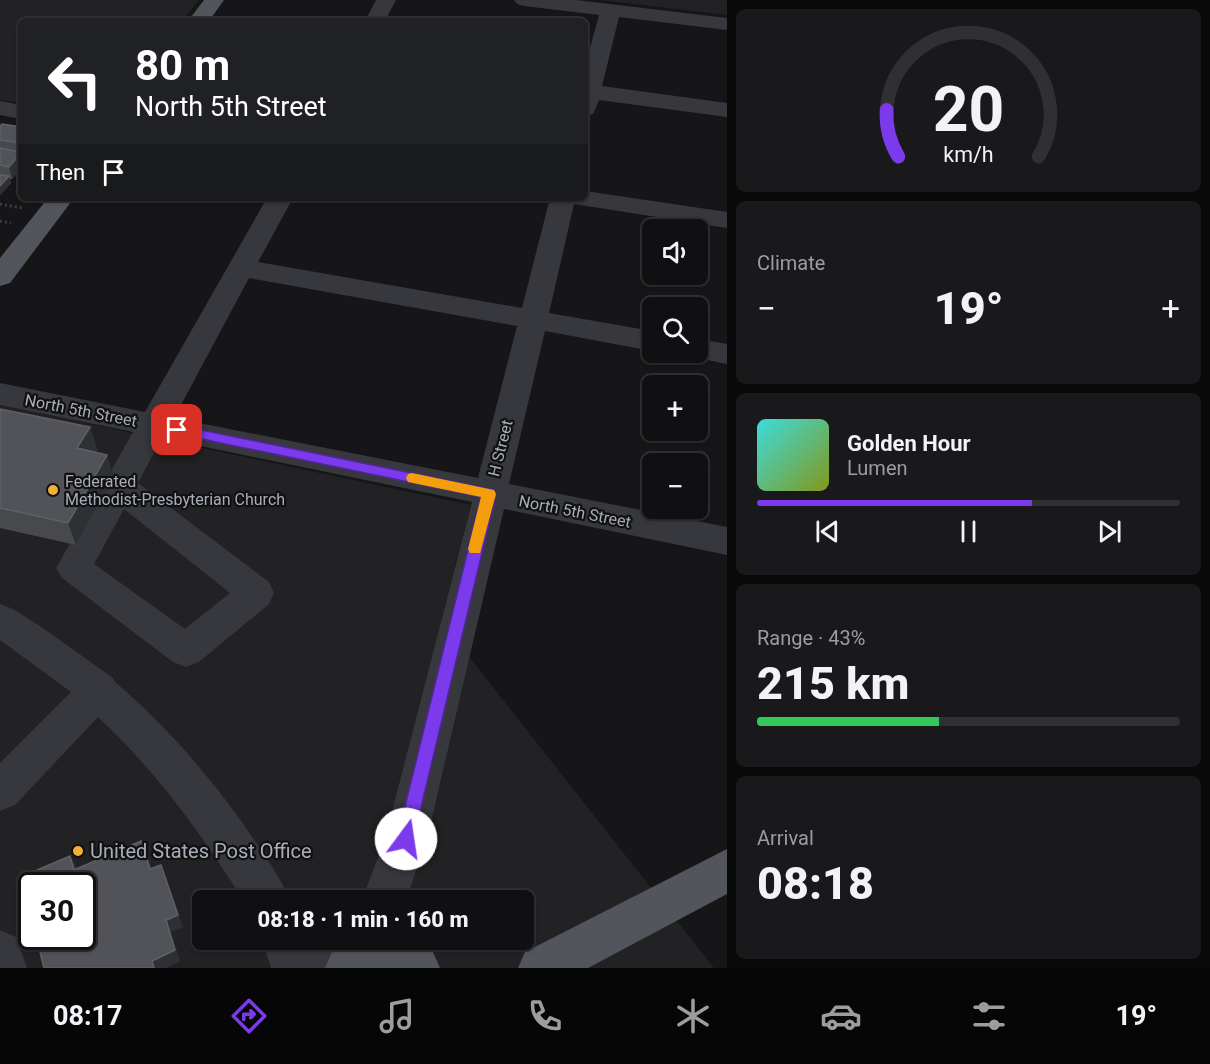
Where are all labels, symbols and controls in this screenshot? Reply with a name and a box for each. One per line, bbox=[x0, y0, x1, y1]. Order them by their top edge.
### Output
text: 80 m bbox=[135, 41, 230, 90]
icon: left bbox=[36, 42, 114, 120]
text: 20 bbox=[933, 74, 1004, 147]
text: North 5th Street bbox=[135, 91, 327, 123]
text: km/h bbox=[943, 143, 994, 168]
icon: arrive bbox=[97, 156, 130, 189]
text: Then bbox=[36, 160, 85, 185]
map controls bbox=[642, 219, 708, 519]
button: sound bbox=[642, 219, 708, 285]
text: Climate bbox=[757, 251, 825, 275]
text: 19° bbox=[934, 282, 1003, 335]
text: − bbox=[757, 289, 776, 328]
text: + bbox=[1161, 289, 1180, 328]
button: search bbox=[642, 297, 708, 363]
button: + bbox=[642, 375, 708, 441]
street label: North 5th Street bbox=[23, 390, 138, 431]
pin bbox=[151, 404, 202, 455]
icon: arrive bbox=[160, 413, 193, 446]
street label: H Street bbox=[484, 418, 517, 478]
text: Golden Hour bbox=[847, 431, 971, 456]
button: − bbox=[642, 453, 708, 519]
text: Lumen bbox=[847, 456, 908, 480]
place label: Federated Methodist-Presbyterian Church bbox=[65, 472, 285, 509]
marker: Federated Methodist-Presbyterian Church bbox=[46, 483, 60, 497]
street label: North 5th Street bbox=[517, 491, 632, 532]
icon: previous bbox=[811, 515, 844, 548]
icon: pause bbox=[952, 515, 985, 548]
icon: next bbox=[1093, 515, 1126, 548]
text: Range · 43% bbox=[757, 626, 865, 650]
text: 215 km bbox=[757, 657, 909, 710]
position arrow bbox=[374, 807, 438, 871]
text: Arrival bbox=[757, 826, 814, 850]
place label: United States Post Office bbox=[90, 839, 312, 863]
marker: United States Post Office bbox=[71, 844, 85, 858]
text: 08:18 bbox=[757, 857, 874, 910]
speed limit sign: 30 bbox=[18, 872, 96, 950]
text: 08:18 · 1 min · 160 m bbox=[258, 907, 468, 932]
icon: directions bbox=[228, 995, 270, 1037]
icon: music bbox=[376, 995, 418, 1037]
icon: phone bbox=[524, 995, 566, 1037]
icon: climate bbox=[672, 995, 714, 1037]
icon: car bbox=[820, 995, 862, 1037]
icon: filters bbox=[968, 995, 1010, 1037]
text: 08:17 bbox=[53, 1000, 123, 1032]
text: 19° bbox=[1116, 1000, 1157, 1032]

